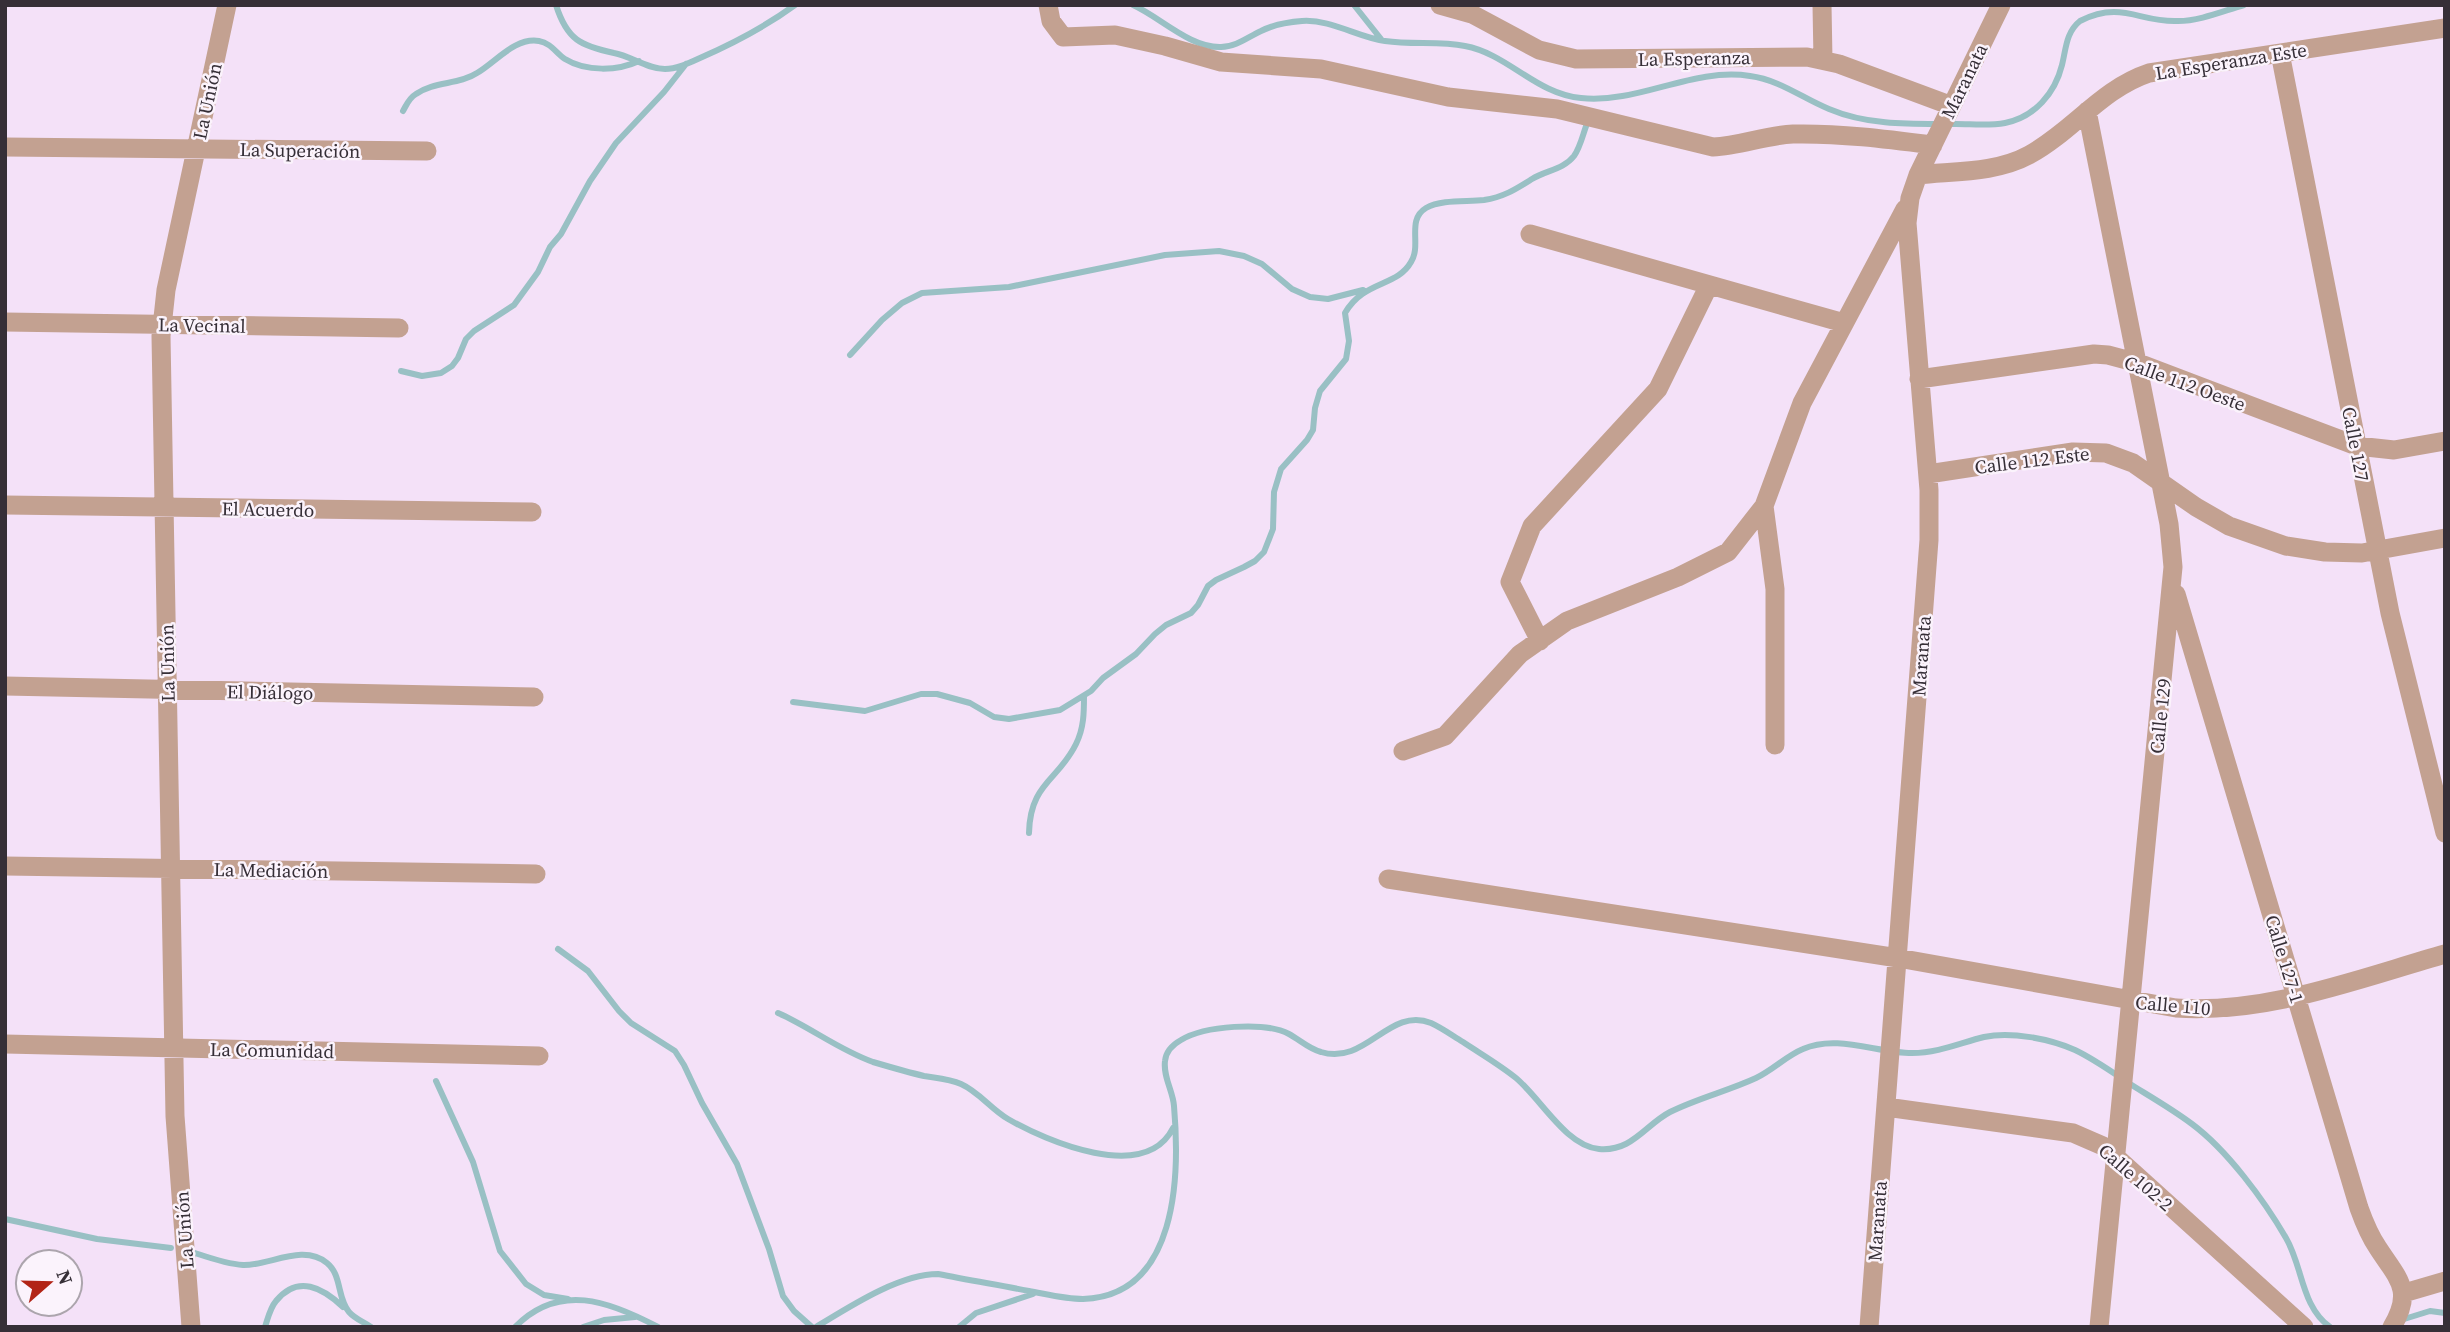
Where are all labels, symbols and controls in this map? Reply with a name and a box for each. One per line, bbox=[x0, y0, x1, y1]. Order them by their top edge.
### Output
street label: La Esperanza Este bbox=[2153, 36, 2309, 86]
street label: Maranata bbox=[1935, 39, 1994, 123]
street label: La Esperanza bbox=[1637, 44, 1751, 72]
street label: La Unión bbox=[186, 60, 228, 142]
street label: La Superación bbox=[239, 136, 361, 164]
street label: La Vecinal bbox=[158, 311, 246, 339]
street label: Calle 112 Oeste bbox=[2121, 349, 2249, 417]
street label: Calle 127 bbox=[2336, 404, 2376, 484]
street label: Calle 112 Este bbox=[1973, 440, 2091, 480]
street label: El Acuerdo bbox=[221, 495, 315, 523]
street label: Maranata bbox=[1905, 614, 1937, 697]
street label: La Unión bbox=[153, 624, 181, 702]
street label: Calle 129 bbox=[2143, 677, 2177, 755]
street label: El Diálogo bbox=[227, 678, 313, 706]
street label: La Mediación bbox=[213, 856, 329, 884]
street label: Calle 127-1 bbox=[2259, 912, 2311, 1006]
street label: Calle 110 bbox=[2134, 989, 2212, 1021]
street label: La Comunidad bbox=[210, 1036, 335, 1064]
street label: Calle 102-2 bbox=[2093, 1137, 2179, 1217]
street label: Maranata bbox=[1861, 1179, 1893, 1262]
street label: La Unión bbox=[168, 1190, 200, 1270]
north arrow bbox=[14, 1248, 84, 1318]
text: N bbox=[50, 1266, 80, 1288]

